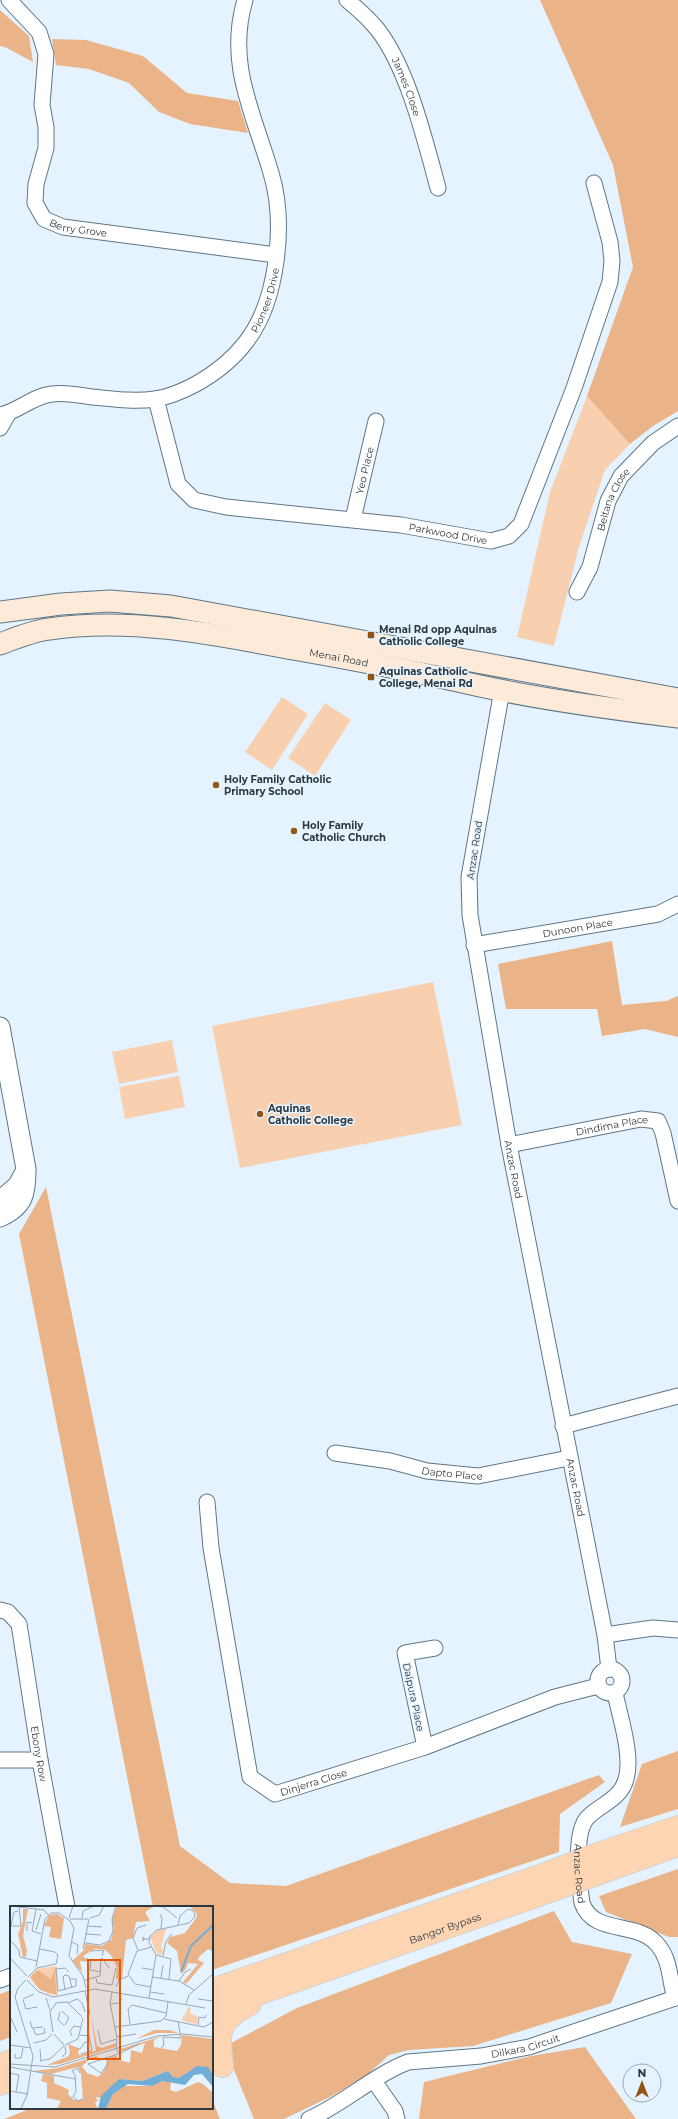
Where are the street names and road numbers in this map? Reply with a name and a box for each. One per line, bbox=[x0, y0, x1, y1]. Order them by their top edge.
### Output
street label: James Close bbox=[388, 54, 423, 118]
street label: Berry Grove bbox=[47, 216, 108, 240]
street label: Pioneer Drive bbox=[248, 267, 282, 335]
street label: Yeo Place bbox=[353, 446, 377, 495]
street label: Beltana Close bbox=[594, 465, 633, 532]
street label: Parkwood Drive bbox=[408, 521, 488, 547]
street label: Menai Road bbox=[308, 646, 369, 670]
street label: Anzac Road bbox=[464, 820, 485, 880]
street label: Dunoon Place bbox=[541, 916, 614, 940]
street label: Dindima Place bbox=[575, 1113, 649, 1139]
street label: Anzac Road bbox=[501, 1139, 525, 1200]
street label: Anzac Road bbox=[563, 1457, 588, 1518]
street label: Dapto Place bbox=[420, 1464, 484, 1483]
street label: Dalpura Place bbox=[400, 1662, 427, 1733]
street label: Ebony Row bbox=[28, 1725, 50, 1783]
street label: Dinjerra Close bbox=[278, 1766, 349, 1799]
street label: Anzac Road bbox=[571, 1843, 588, 1904]
street label: Bangor Bypass bbox=[407, 1910, 483, 1947]
street label: Dilkara Circuit bbox=[490, 2031, 561, 2061]

